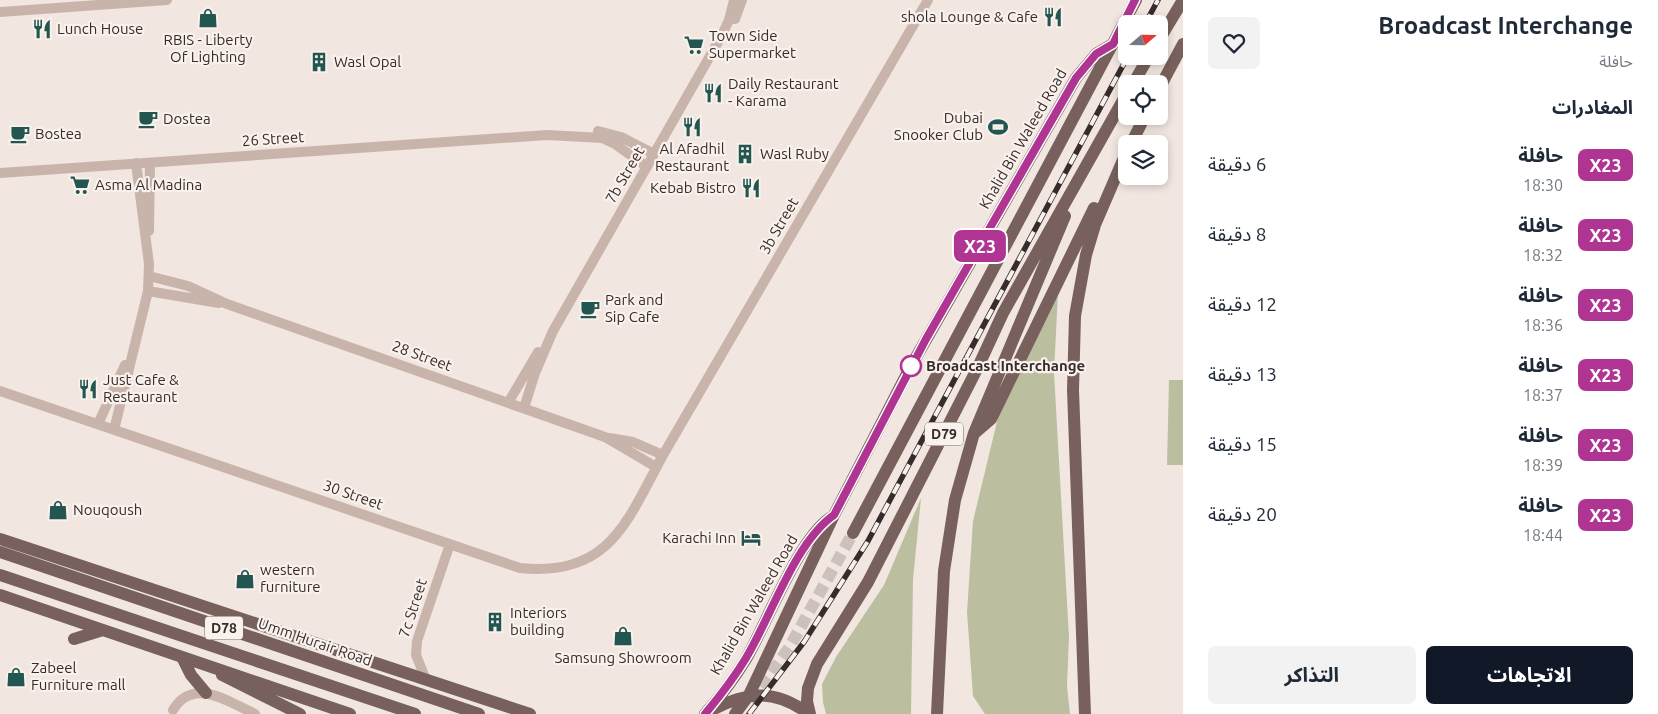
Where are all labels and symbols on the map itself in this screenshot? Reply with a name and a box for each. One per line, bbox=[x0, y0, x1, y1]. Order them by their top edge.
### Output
restaurant icon: shola Lounge & Cafe bbox=[1042, 6, 1064, 28]
shop icon: RBIS - Liberty Of Lighting bbox=[197, 7, 219, 29]
place label: shola Lounge & Cafe bbox=[901, 8, 1038, 25]
north arrow bbox=[1118, 15, 1168, 65]
restaurant icon: Lunch House bbox=[31, 18, 53, 40]
place label: Lunch House bbox=[57, 20, 143, 37]
place label: Town Side Supermarket bbox=[709, 27, 796, 61]
place label: RBIS - Liberty Of Lighting bbox=[164, 31, 252, 65]
supermarket icon: Town Side Supermarket bbox=[683, 34, 705, 56]
building icon: Wasl Opal bbox=[308, 51, 330, 73]
place label: Wasl Opal bbox=[334, 53, 401, 70]
street label: Khalid Bin Waleed Road bbox=[975, 66, 1070, 212]
place label: Daily Restaurant - Karama bbox=[728, 75, 839, 109]
restaurant icon: Daily Restaurant - Karama bbox=[702, 82, 724, 104]
cafe icon: Dostea bbox=[137, 108, 159, 130]
place label: Dubai Snooker Club bbox=[894, 109, 983, 143]
place label: Dostea bbox=[163, 110, 211, 127]
restaurant icon: Al Afadhil Restaurant bbox=[681, 116, 703, 138]
sports icon: Dubai Snooker Club bbox=[987, 116, 1009, 138]
cafe icon: Bostea bbox=[9, 123, 31, 145]
place label: Bostea bbox=[35, 125, 82, 142]
street label: 26 Street bbox=[241, 128, 305, 149]
place label: Al Afadhil Restaurant bbox=[655, 140, 729, 174]
street label: 7b Street bbox=[602, 143, 648, 206]
building icon: Wasl Ruby bbox=[734, 143, 756, 165]
place label: Wasl Ruby bbox=[760, 145, 829, 162]
supermarket icon: Asma Al Madina bbox=[69, 174, 91, 196]
place label: Asma Al Madina bbox=[95, 176, 202, 193]
restaurant icon: Kebab Bistro bbox=[740, 177, 762, 199]
place label: Kebab Bistro bbox=[650, 179, 736, 196]
street label: 3b Street bbox=[756, 194, 802, 257]
line badge: X23 bbox=[951, 230, 1009, 262]
place label: Park and Sip Cafe bbox=[605, 291, 663, 325]
cafe icon: Park and Sip Cafe bbox=[579, 298, 601, 320]
street label: 28 Street bbox=[390, 337, 454, 374]
marker: Broadcast Interchange bbox=[900, 355, 922, 377]
place label: Broadcast Interchange bbox=[926, 357, 1085, 374]
place label: Just Cafe & Restaurant bbox=[103, 371, 179, 405]
restaurant icon: Just Cafe & Restaurant bbox=[77, 378, 99, 400]
road number: D79 bbox=[925, 422, 963, 446]
street label: 30 Street bbox=[321, 476, 385, 513]
shop icon: Nouqoush bbox=[47, 499, 69, 521]
place label: Nouqoush bbox=[73, 501, 142, 518]
hotel icon: Karachi Inn bbox=[740, 527, 762, 549]
place label: Karachi Inn bbox=[662, 529, 736, 546]
street label: Khalid Bin Waleed Road bbox=[706, 532, 801, 678]
place label: western furniture bbox=[260, 561, 321, 595]
shop icon: western furniture bbox=[234, 568, 256, 590]
street label: 7c Street bbox=[395, 576, 430, 639]
place label: Interiors building bbox=[510, 604, 567, 638]
building icon: Interiors building bbox=[484, 611, 506, 633]
street label: Umm Hurair Road bbox=[256, 614, 374, 669]
road number: D78 bbox=[205, 616, 243, 640]
shop icon: Samsung Showroom bbox=[612, 625, 634, 647]
place label: Samsung Showroom bbox=[554, 649, 692, 666]
place label: Zabeel Furniture mall bbox=[31, 659, 126, 693]
shop icon: Zabeel Furniture mall bbox=[5, 666, 27, 688]

